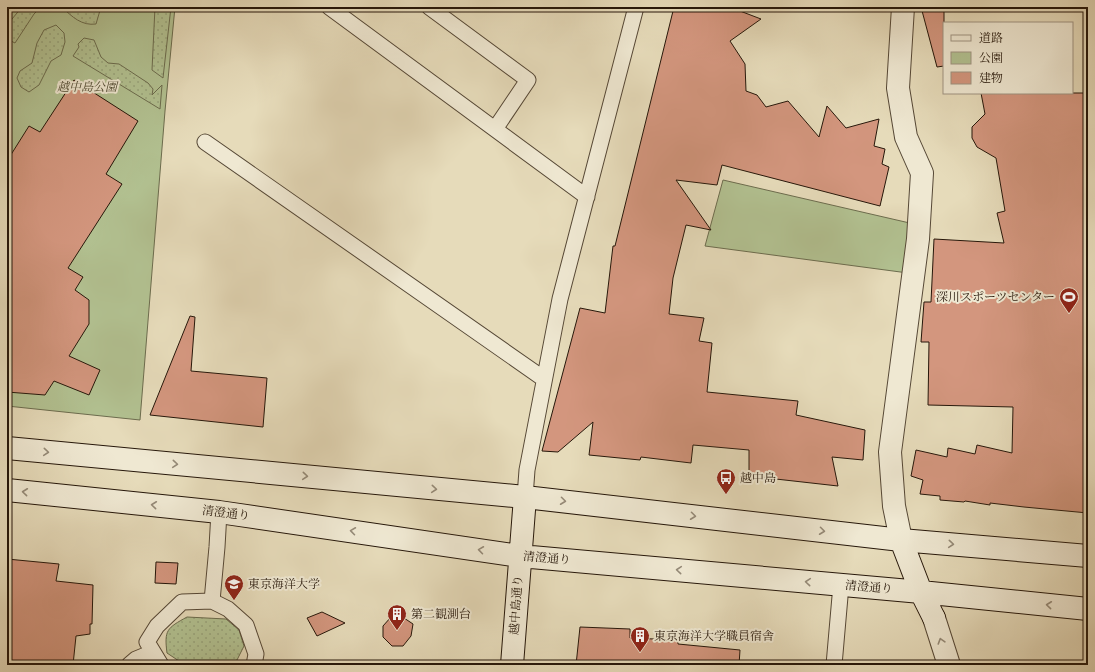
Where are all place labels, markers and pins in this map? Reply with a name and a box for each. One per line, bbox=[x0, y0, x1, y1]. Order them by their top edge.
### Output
sports icon: 深川スポーツセンター bbox=[1058, 286, 1080, 314]
place label: 深川スポーツセンター bbox=[936, 290, 1055, 305]
bus stop icon: 越中島 bbox=[715, 467, 737, 495]
place label: 越中島 bbox=[740, 471, 776, 486]
school or university icon: 東京海洋大学 bbox=[223, 573, 245, 601]
place label: 東京海洋大学 bbox=[248, 577, 320, 592]
building icon: 第二観測台 bbox=[386, 603, 408, 631]
place label: 第二観測台 bbox=[411, 607, 471, 622]
building icon: 東京海洋大学職員宿舎 bbox=[629, 625, 651, 653]
place label: 東京海洋大学職員宿舎 bbox=[654, 629, 774, 644]

